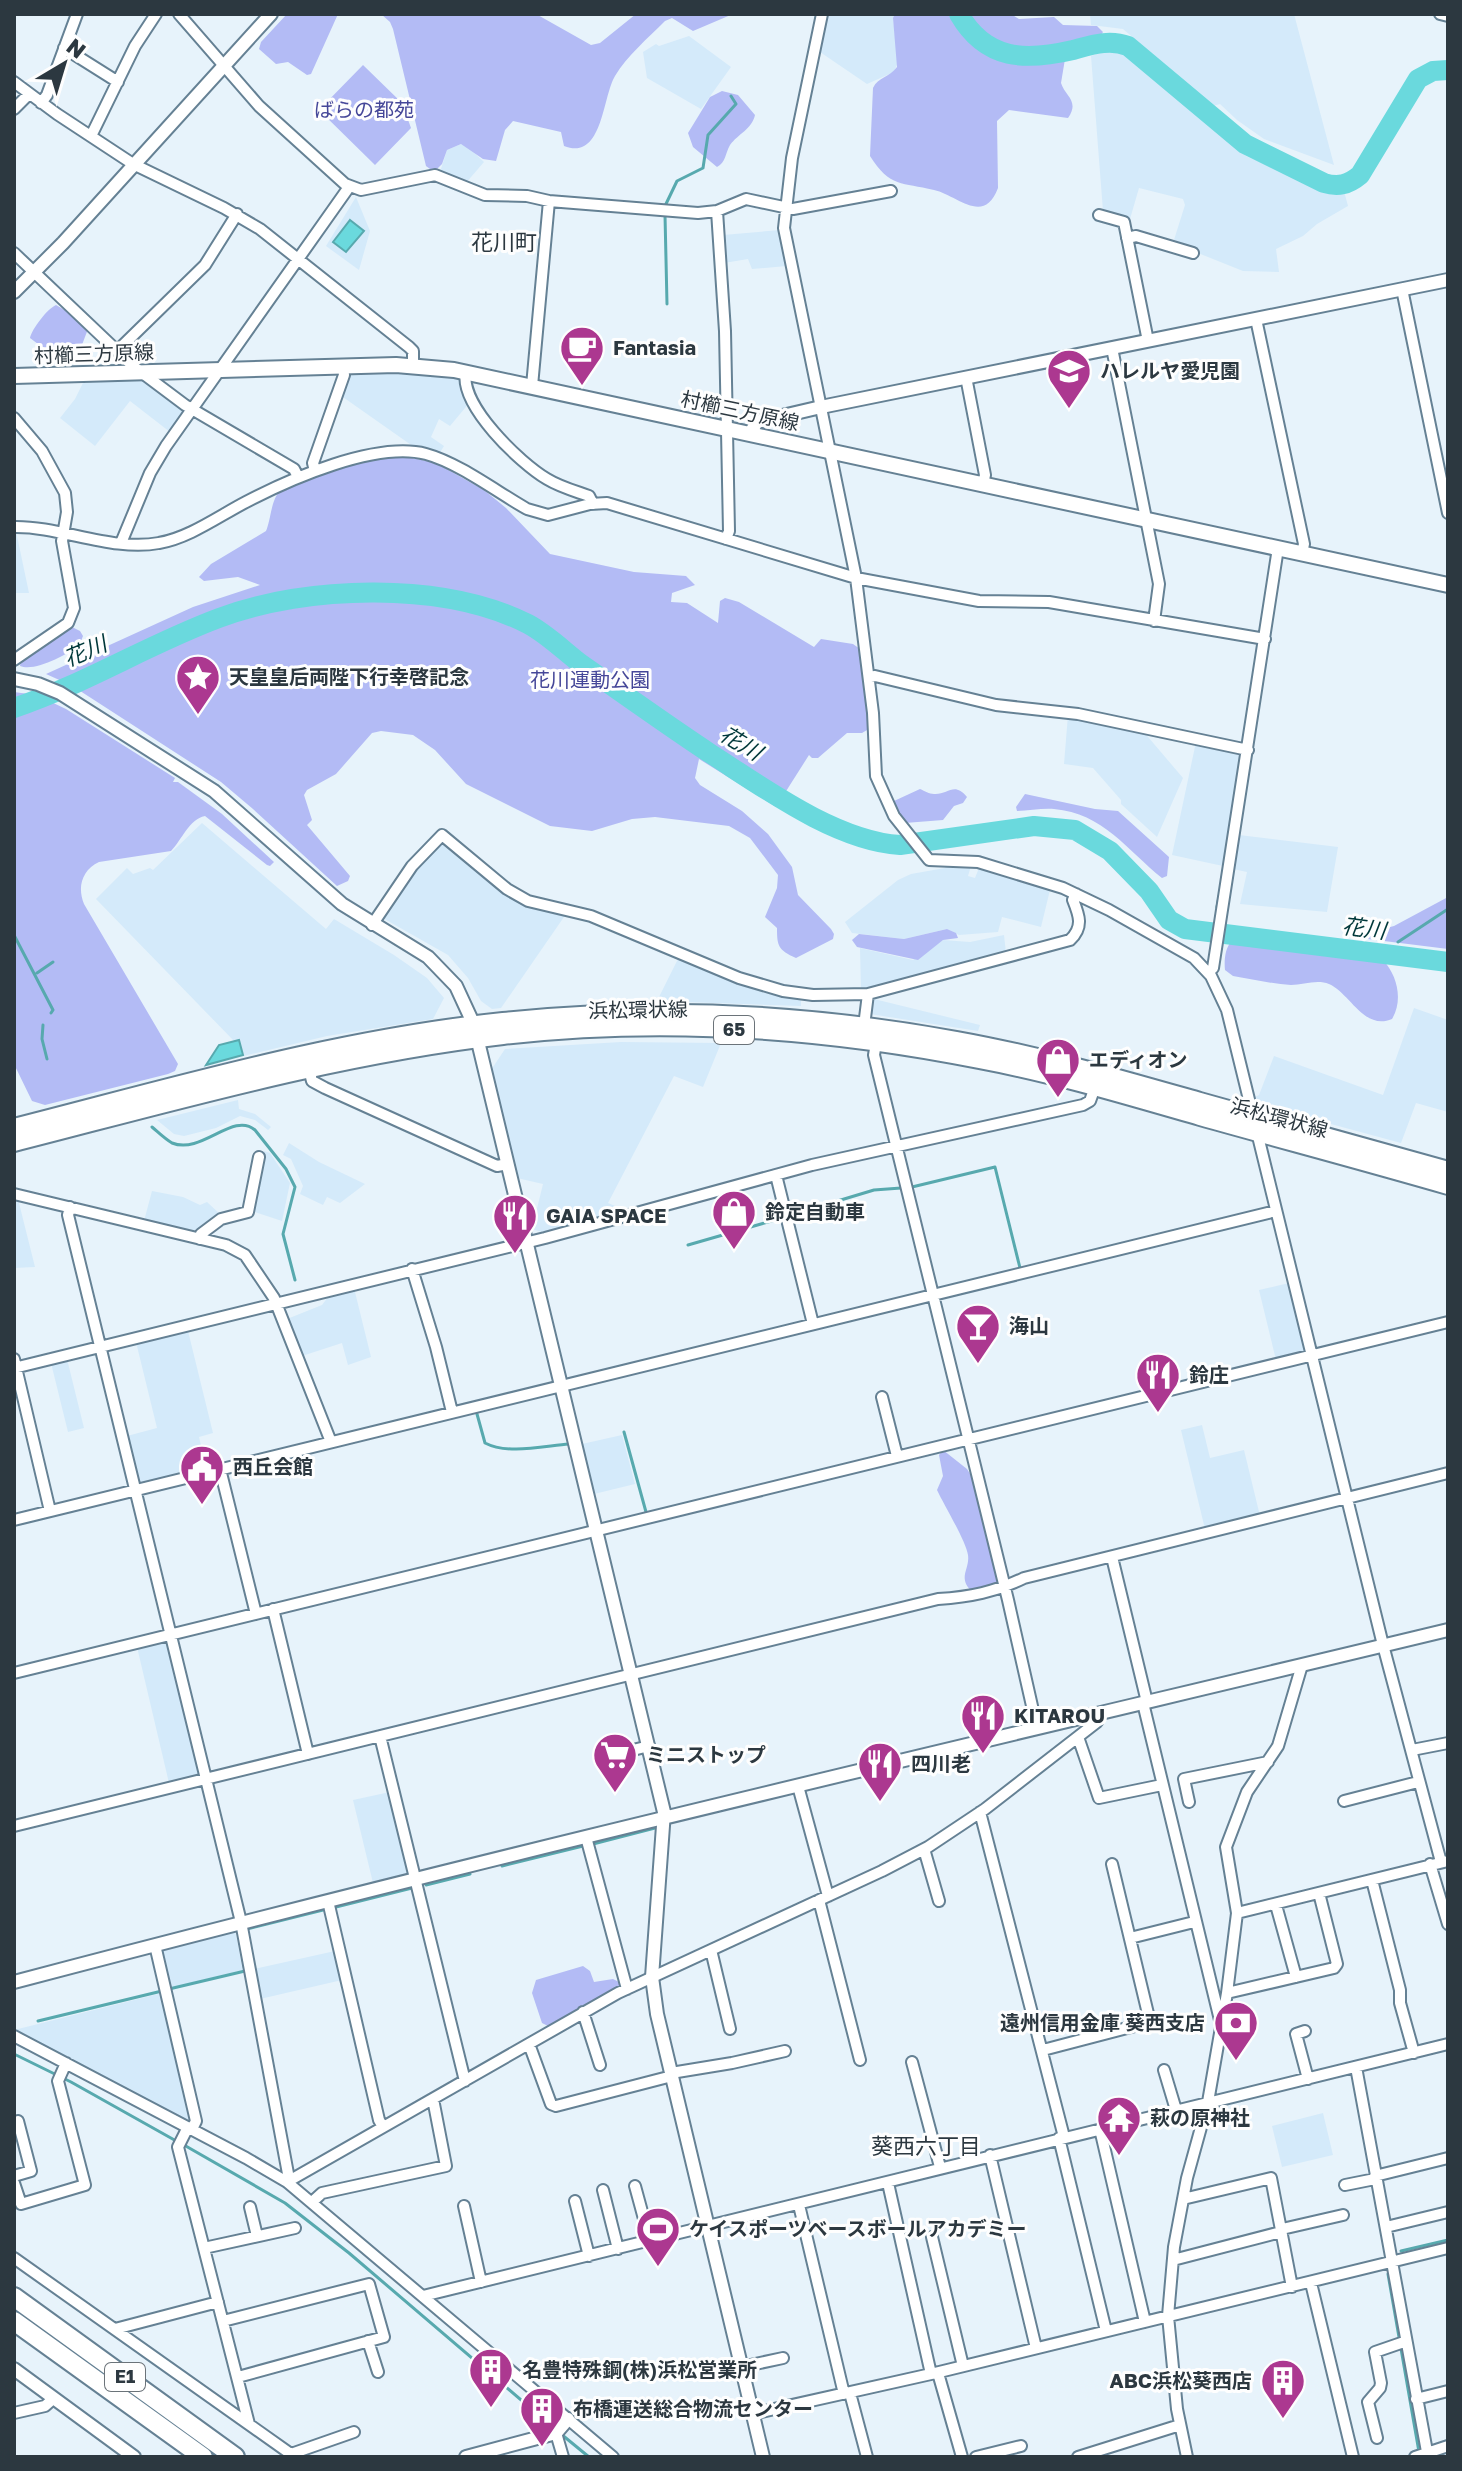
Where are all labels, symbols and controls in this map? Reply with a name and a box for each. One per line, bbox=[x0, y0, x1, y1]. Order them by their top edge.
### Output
north arrow bbox=[24, 24, 104, 104]
text: N bbox=[62, 32, 92, 64]
park label: ばらの都苑 bbox=[314, 97, 414, 121]
district label: 花川町 bbox=[471, 228, 537, 255]
cafe icon: Fantasia bbox=[558, 324, 606, 387]
place label: Fantasia bbox=[613, 335, 696, 359]
street label: 村櫛三方原線 bbox=[34, 339, 154, 367]
school or university icon: ハレルヤ愛児園 bbox=[1045, 347, 1093, 410]
place label: ハレルヤ愛児園 bbox=[1100, 358, 1240, 382]
street label: 村櫛三方原線 bbox=[679, 386, 801, 434]
water label: 花川 bbox=[59, 629, 112, 672]
place icon: 天皇皇后両陛下行幸啓記念 bbox=[174, 653, 222, 716]
place label: 天皇皇后両陛下行幸啓記念 bbox=[229, 664, 469, 688]
park label: 花川運動公園 bbox=[530, 667, 650, 691]
water label: 花川 bbox=[715, 720, 769, 767]
water label: 花川 bbox=[1341, 911, 1390, 944]
street label: 浜松環状線 bbox=[588, 996, 688, 1022]
road number: 65 bbox=[714, 1016, 754, 1044]
shop icon: エディオン bbox=[1034, 1036, 1082, 1099]
place label: エディオン bbox=[1089, 1047, 1188, 1071]
street label: 浜松環状線 bbox=[1228, 1093, 1331, 1142]
shop icon: 鈴定自動車 bbox=[710, 1188, 758, 1251]
restaurant icon: GAIA SPACE bbox=[491, 1192, 539, 1255]
place label: 鈴定自動車 bbox=[765, 1199, 865, 1223]
place label: GAIA SPACE bbox=[546, 1203, 666, 1227]
bar icon: 海山 bbox=[954, 1302, 1002, 1365]
place label: 海山 bbox=[1009, 1313, 1049, 1337]
restaurant icon: 鈴庄 bbox=[1134, 1351, 1182, 1414]
place label: 鈴庄 bbox=[1189, 1362, 1229, 1386]
public building icon: 西丘会館 bbox=[178, 1443, 226, 1506]
place label: 西丘会館 bbox=[233, 1454, 313, 1478]
restaurant icon: KITAROU bbox=[959, 1692, 1007, 1755]
place label: KITAROU bbox=[1014, 1703, 1105, 1727]
supermarket icon: ミニストップ bbox=[591, 1731, 639, 1794]
restaurant icon: 四川老 bbox=[856, 1740, 904, 1803]
place label: ミニストップ bbox=[646, 1742, 766, 1766]
place label: 四川老 bbox=[911, 1751, 971, 1775]
bank icon: 遠州信用金庫 葵西支店 bbox=[1212, 1999, 1260, 2062]
place label: 遠州信用金庫 葵西支店 bbox=[1000, 2010, 1205, 2034]
temple icon: 萩の原神社 bbox=[1095, 2094, 1143, 2157]
place label: 萩の原神社 bbox=[1150, 2105, 1250, 2129]
district label: 葵西六丁目 bbox=[871, 2132, 981, 2159]
sports icon: ケイスポーツベースボールアカデミー bbox=[634, 2205, 682, 2268]
place label: ケイスポーツベースボールアカデミー bbox=[689, 2216, 1027, 2240]
building icon: 名豊特殊鋼(株)浜松営業所 bbox=[467, 2346, 515, 2409]
place label: 名豊特殊鋼(株)浜松営業所 bbox=[522, 2357, 757, 2381]
building icon: ABC浜松葵西店 bbox=[1259, 2357, 1307, 2420]
road number: E1 bbox=[105, 2363, 145, 2391]
place label: ABC浜松葵西店 bbox=[1110, 2368, 1252, 2392]
building icon: 布橋運送総合物流センター bbox=[518, 2385, 566, 2448]
place label: 布橋運送総合物流センター bbox=[573, 2396, 813, 2420]

